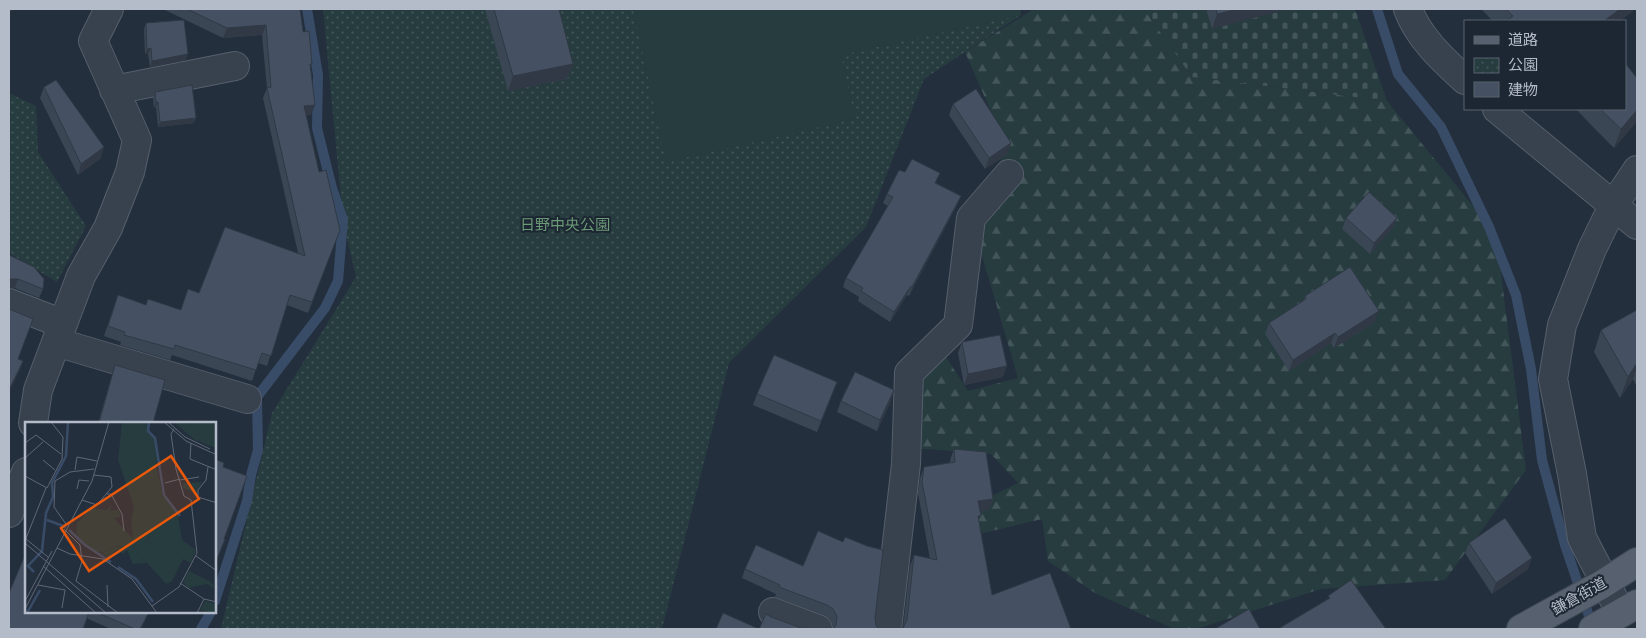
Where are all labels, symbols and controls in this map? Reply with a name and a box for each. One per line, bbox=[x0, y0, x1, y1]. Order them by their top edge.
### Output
legend bbox=[1464, 20, 1626, 110]
text: 道路 bbox=[1508, 31, 1538, 49]
text: 公園 bbox=[1508, 56, 1538, 74]
text: 建物 bbox=[1508, 81, 1538, 99]
park label: 日野中央公園 bbox=[520, 216, 610, 234]
inset map bbox=[25, 422, 216, 613]
street label: 鎌倉街道 bbox=[1548, 574, 1610, 618]

